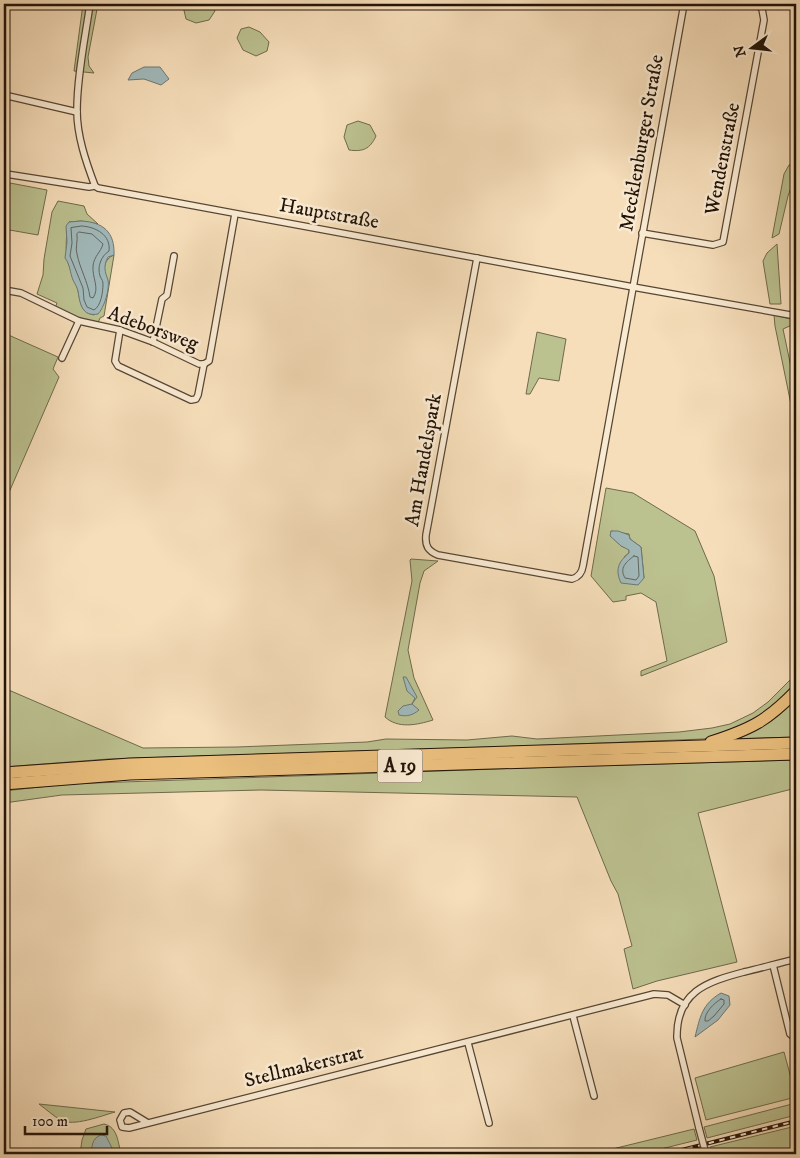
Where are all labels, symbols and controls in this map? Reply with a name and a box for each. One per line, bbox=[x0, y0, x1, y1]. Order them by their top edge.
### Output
north arrow bbox=[728, 22, 778, 72]
text: N bbox=[730, 43, 751, 59]
street label: Mecklenburger Straße bbox=[614, 53, 670, 233]
street label: Wendenstraße bbox=[700, 101, 746, 218]
street label: Hauptstraße bbox=[277, 193, 381, 235]
street label: Adeborsweg bbox=[104, 301, 202, 357]
street label: Am Handelspark bbox=[400, 392, 448, 528]
road number: A 19 bbox=[378, 749, 422, 782]
street label: Stellmakerstrat bbox=[242, 1040, 366, 1094]
scale bar bbox=[25, 1103, 108, 1135]
text: 100 m bbox=[32, 1112, 68, 1131]

